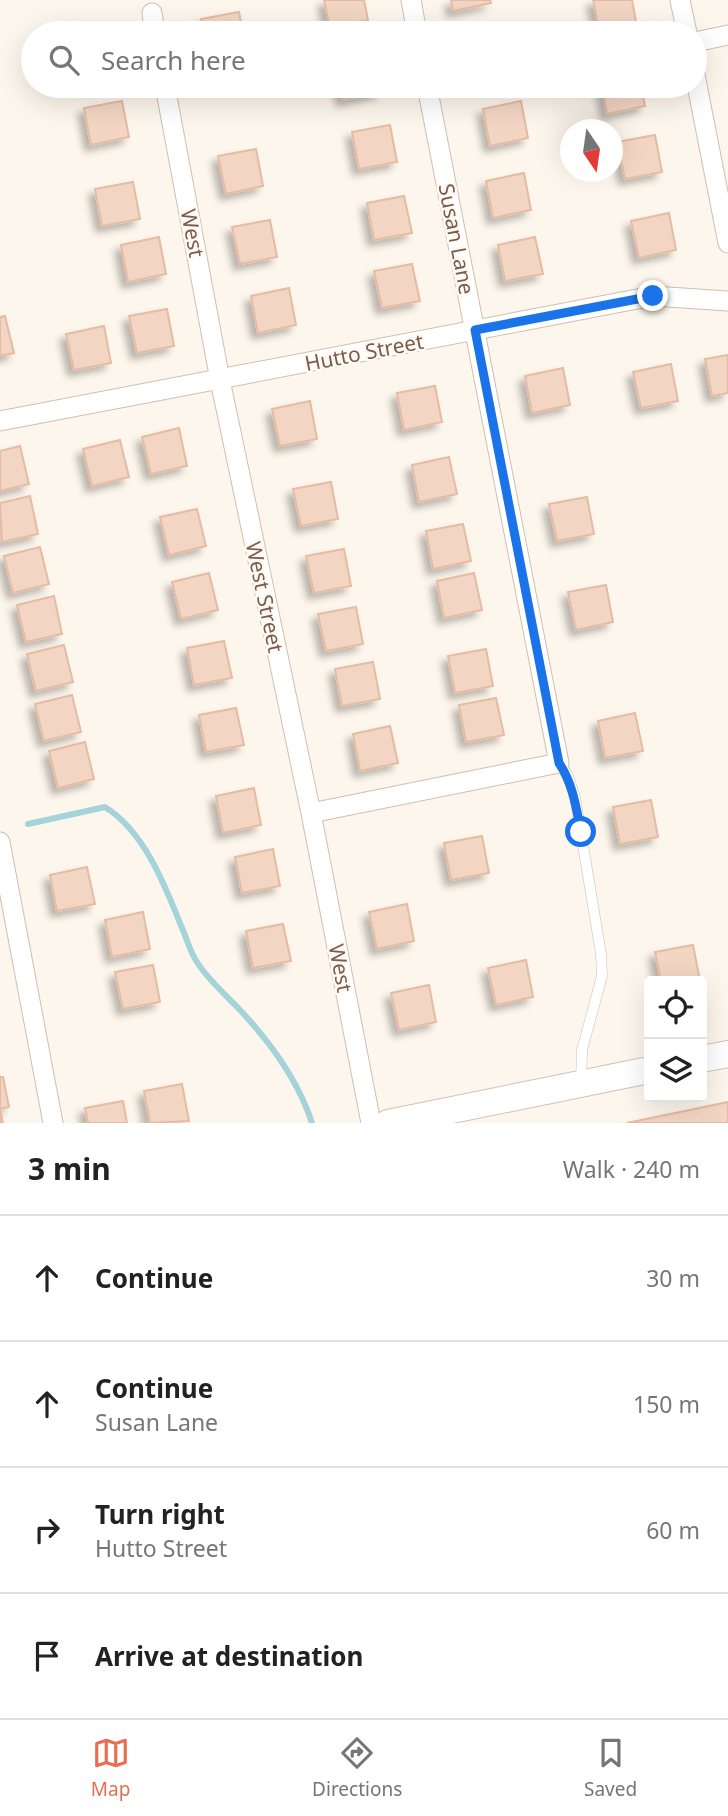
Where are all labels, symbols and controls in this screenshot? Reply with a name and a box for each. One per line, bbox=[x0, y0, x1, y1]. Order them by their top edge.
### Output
search box bbox=[21, 21, 707, 98]
icon: search bbox=[45, 41, 83, 79]
text: Search here bbox=[101, 42, 246, 78]
north arrow bbox=[560, 119, 623, 182]
street label: Susan Lane bbox=[433, 181, 481, 297]
street label: West bbox=[175, 206, 211, 260]
route end bbox=[637, 280, 668, 311]
street label: Hutto Street bbox=[302, 327, 426, 377]
street label: West Street bbox=[240, 539, 290, 655]
route start bbox=[565, 816, 596, 847]
street label: West bbox=[323, 941, 359, 995]
map controls bbox=[644, 976, 707, 1102]
button: locate bbox=[644, 976, 707, 1039]
button: layers bbox=[644, 1039, 707, 1102]
text: 3 min bbox=[28, 1148, 111, 1189]
text: Walk · 240 m bbox=[563, 1153, 700, 1185]
icon: ahead bbox=[28, 1259, 66, 1297]
text: Continue bbox=[95, 1260, 213, 1296]
text: 30 m bbox=[646, 1262, 700, 1294]
text: Continue bbox=[95, 1370, 213, 1406]
icon: ahead bbox=[28, 1385, 66, 1423]
text: 150 m bbox=[633, 1388, 700, 1420]
text: Susan Lane bbox=[95, 1406, 218, 1438]
text: Turn right bbox=[95, 1496, 225, 1532]
icon: right bbox=[28, 1511, 66, 1549]
text: 60 m bbox=[646, 1514, 700, 1546]
text: Hutto Street bbox=[95, 1532, 227, 1564]
icon: arrive bbox=[28, 1637, 66, 1675]
text: Arrive at destination bbox=[95, 1638, 364, 1674]
tab: Map bbox=[91, 1734, 130, 1802]
tab: Directions bbox=[312, 1734, 402, 1802]
tab: Saved bbox=[584, 1734, 637, 1802]

